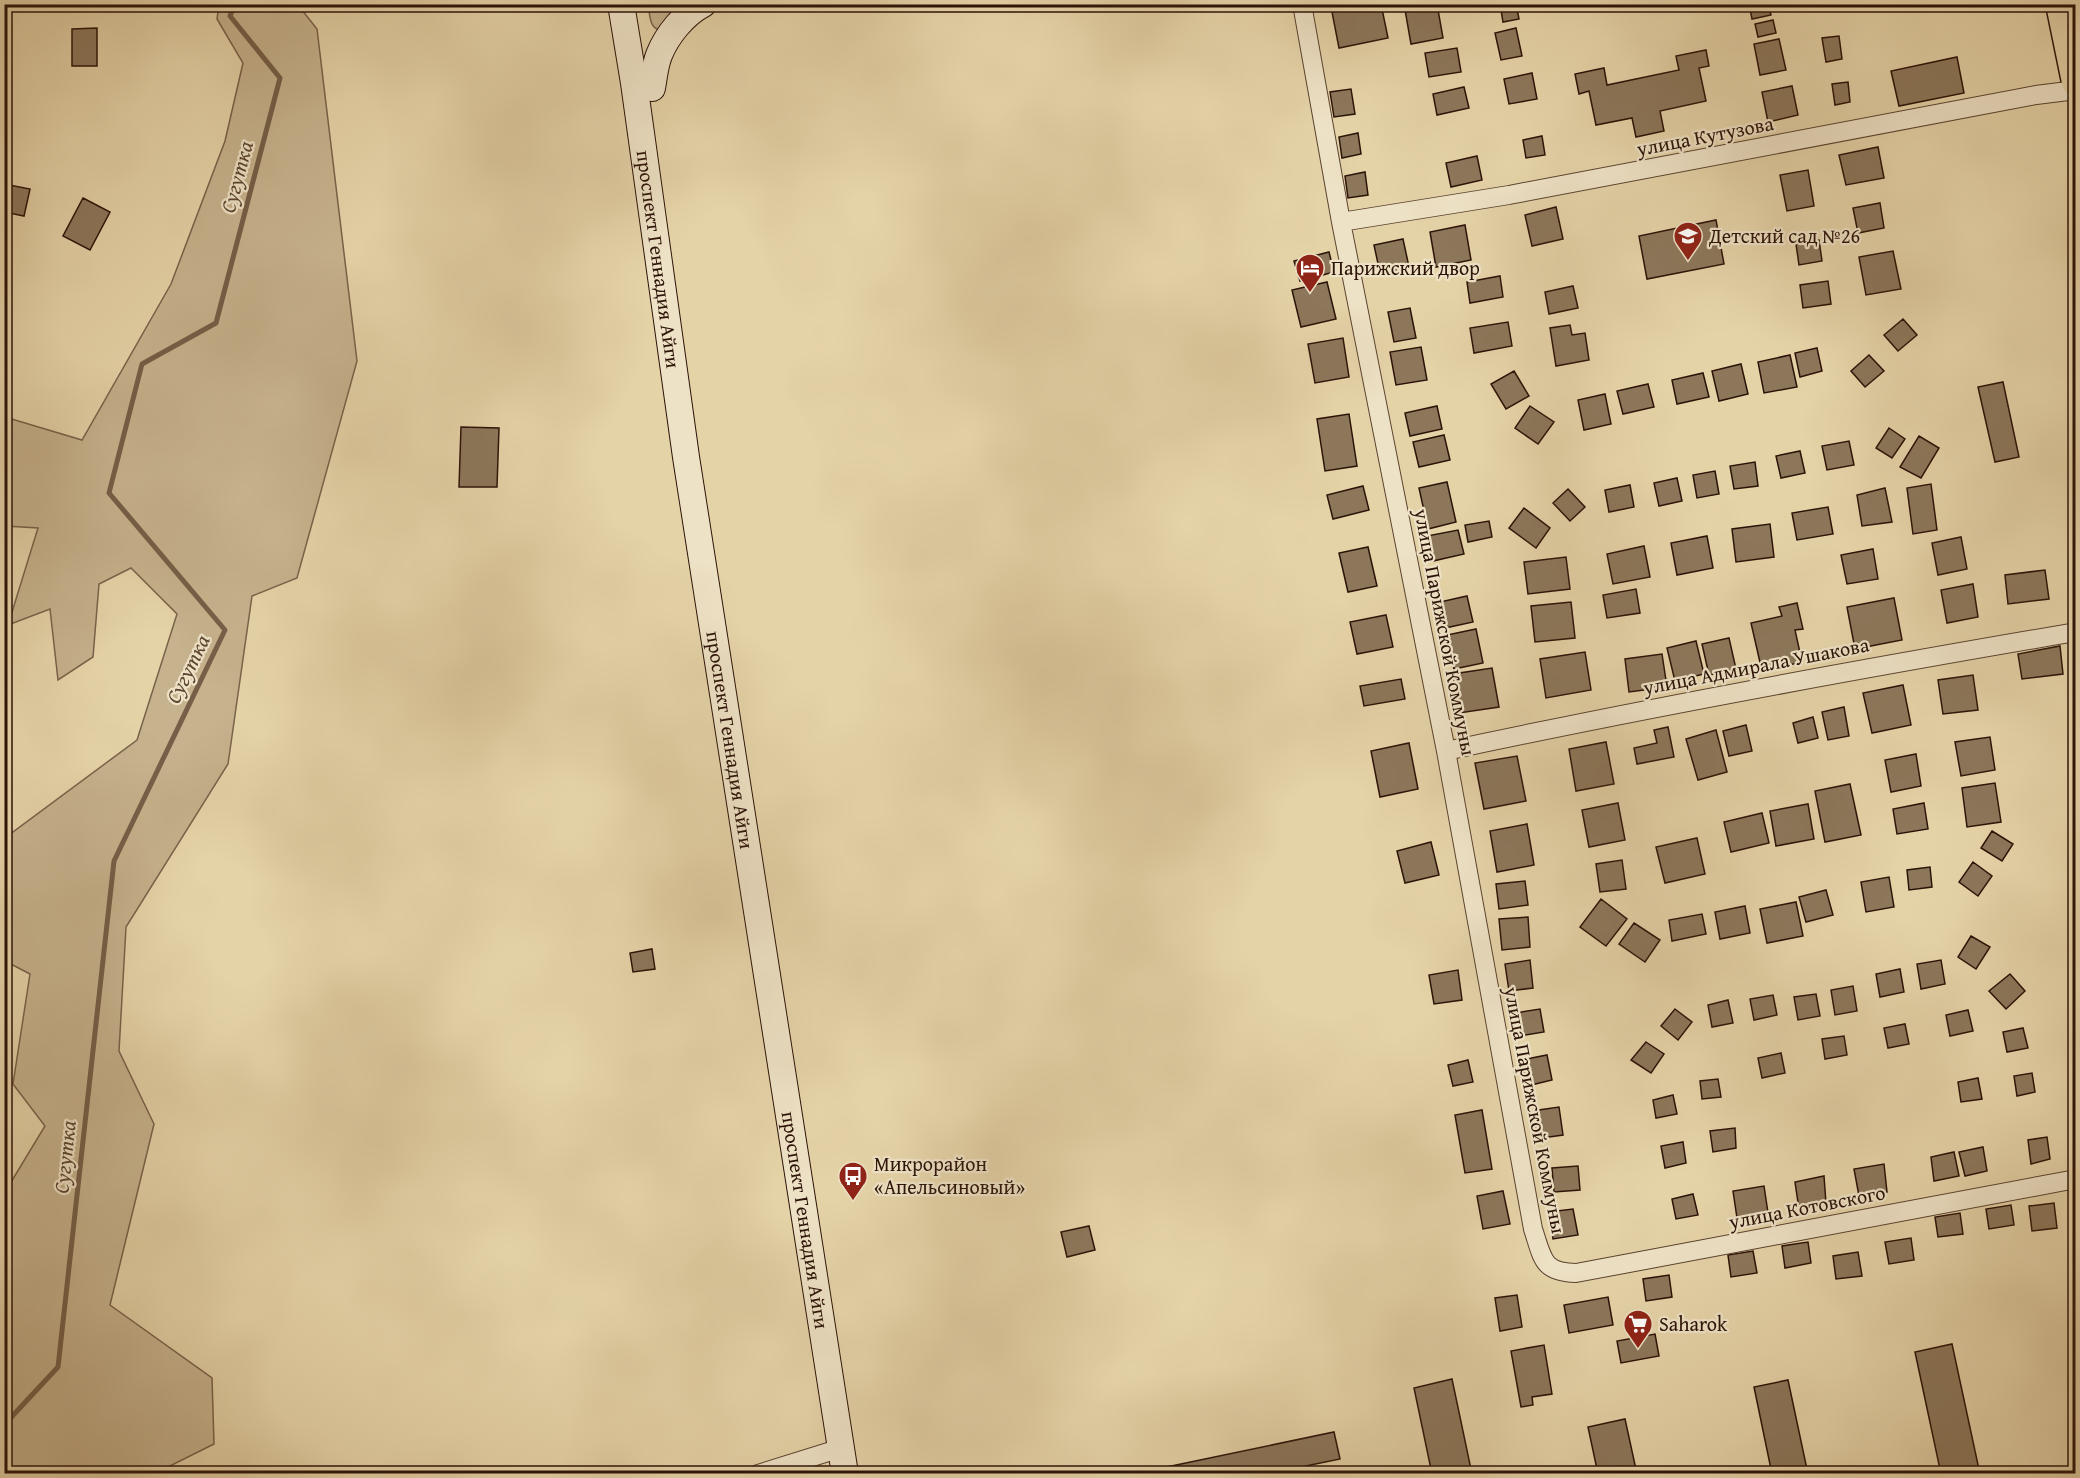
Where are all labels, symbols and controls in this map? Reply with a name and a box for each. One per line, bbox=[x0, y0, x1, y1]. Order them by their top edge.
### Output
street label: улица Кутузова bbox=[1633, 108, 1776, 163]
water label: Сугутка bbox=[212, 137, 261, 216]
street label: проспект Геннадия Айги bbox=[629, 148, 689, 370]
school or university icon: Детский сад №26 bbox=[1672, 220, 1704, 262]
place label: Детский сад №26 bbox=[1708, 221, 1860, 250]
hotel icon: Парижский двор bbox=[1294, 252, 1326, 294]
place label: Парижский двор bbox=[1331, 253, 1480, 282]
street label: улица Парижской Коммуны bbox=[1407, 505, 1484, 758]
water label: Сугутка bbox=[158, 629, 218, 708]
street label: проспект Геннадия Айги bbox=[699, 629, 762, 851]
street label: улица Адмирала Ушакова bbox=[1639, 629, 1872, 702]
street label: улица Парижской Коммуны bbox=[1497, 983, 1574, 1236]
street label: проспект Геннадия Айги bbox=[774, 1109, 837, 1331]
water label: Сугутка bbox=[45, 1119, 84, 1195]
place label: Микрорайон «Апельсиновый» bbox=[874, 1149, 1025, 1201]
bus stop icon: Микрорайон «Апельсиновый» bbox=[837, 1160, 869, 1202]
street label: улица Котовского bbox=[1725, 1177, 1888, 1236]
supermarket icon: Saharok bbox=[1622, 1308, 1654, 1350]
place label: Saharok bbox=[1659, 1309, 1728, 1338]

